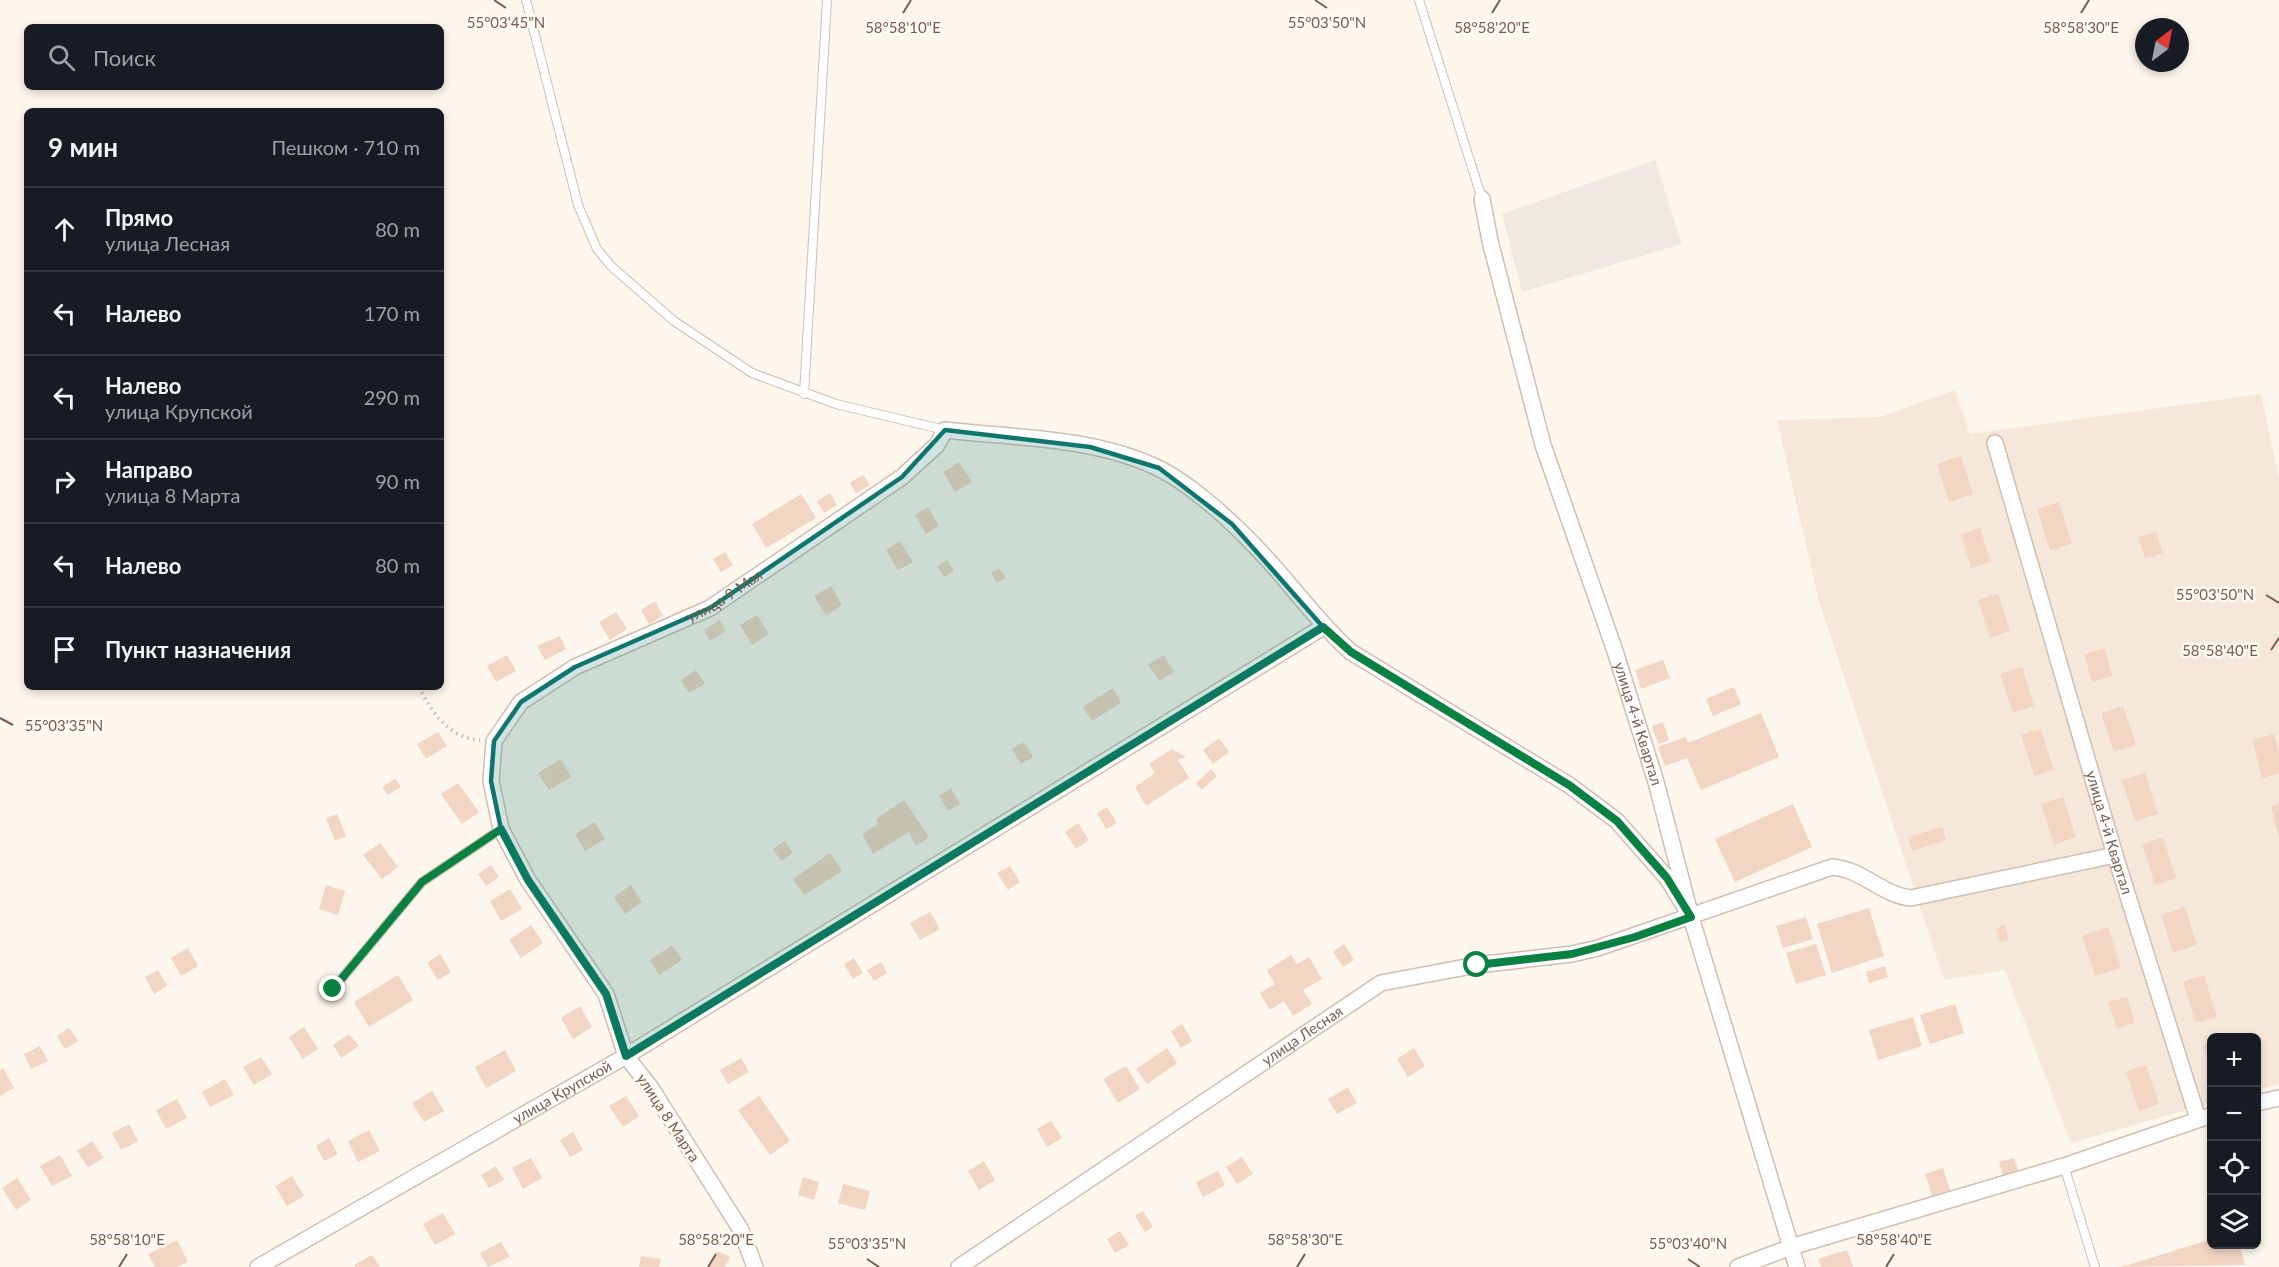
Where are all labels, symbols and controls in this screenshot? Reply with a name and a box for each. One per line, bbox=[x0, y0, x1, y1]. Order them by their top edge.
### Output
text: 55°03'45"N bbox=[467, 13, 545, 31]
text: 55°03'50"N bbox=[1288, 13, 1366, 31]
text: 58°58'10"E bbox=[865, 18, 941, 36]
text: 58°58'20"E bbox=[1454, 18, 1530, 36]
text: 58°58'30"E bbox=[2043, 18, 2119, 36]
north arrow bbox=[2135, 18, 2189, 72]
search box bbox=[24, 24, 444, 90]
icon: search bbox=[45, 41, 78, 74]
text: Поиск bbox=[93, 44, 156, 71]
text: 9 мин bbox=[48, 131, 118, 163]
text: Пешком · 710 m bbox=[271, 135, 420, 159]
text: Прямо bbox=[105, 204, 173, 231]
icon: ahead bbox=[48, 213, 81, 246]
text: 80 m bbox=[375, 217, 420, 241]
text: улица Лесная bbox=[105, 231, 230, 255]
icon: left bbox=[48, 297, 81, 330]
text: Налево bbox=[105, 300, 181, 327]
text: 170 m bbox=[364, 301, 420, 325]
text: Налево bbox=[105, 372, 181, 399]
icon: left bbox=[48, 381, 81, 414]
text: 290 m bbox=[364, 385, 420, 409]
text: улица Крупской bbox=[105, 399, 253, 423]
text: Направо bbox=[105, 456, 193, 483]
icon: right bbox=[48, 465, 81, 498]
text: 90 m bbox=[375, 469, 420, 493]
text: улица 8 Марта bbox=[105, 483, 241, 507]
icon: left bbox=[48, 549, 81, 582]
text: Налево bbox=[105, 552, 181, 579]
text: 80 m bbox=[375, 553, 420, 577]
street label: улица 9 Мая bbox=[684, 565, 765, 625]
text: 55°03'50"N bbox=[2176, 585, 2254, 603]
icon: arrive bbox=[48, 633, 81, 666]
text: Пункт назначения bbox=[105, 636, 291, 663]
text: 58°58'40"E bbox=[2182, 641, 2258, 659]
street label: улица 4-й Квартал bbox=[1611, 659, 1667, 787]
text: 55°03'35"N bbox=[25, 716, 103, 734]
street label: улица 4-й Квартал bbox=[2083, 768, 2137, 897]
route start bbox=[1463, 951, 1489, 977]
route end bbox=[319, 975, 345, 1001]
street label: улица Лесная bbox=[1258, 1001, 1346, 1069]
map controls bbox=[2207, 1033, 2261, 1249]
button: + bbox=[2207, 1033, 2261, 1087]
street label: улица Крупской bbox=[509, 1056, 615, 1127]
street label: улица 8 Марта bbox=[634, 1070, 704, 1165]
button: − bbox=[2207, 1087, 2261, 1141]
button: locate bbox=[2207, 1141, 2261, 1195]
button: layers bbox=[2207, 1195, 2261, 1249]
text: 58°58'10"E bbox=[89, 1230, 165, 1248]
text: 58°58'20"E bbox=[678, 1230, 754, 1248]
text: 58°58'30"E bbox=[1267, 1230, 1343, 1248]
text: 58°58'40"E bbox=[1856, 1230, 1932, 1248]
text: 55°03'35"N bbox=[828, 1234, 906, 1252]
text: 55°03'40"N bbox=[1649, 1234, 1727, 1252]

